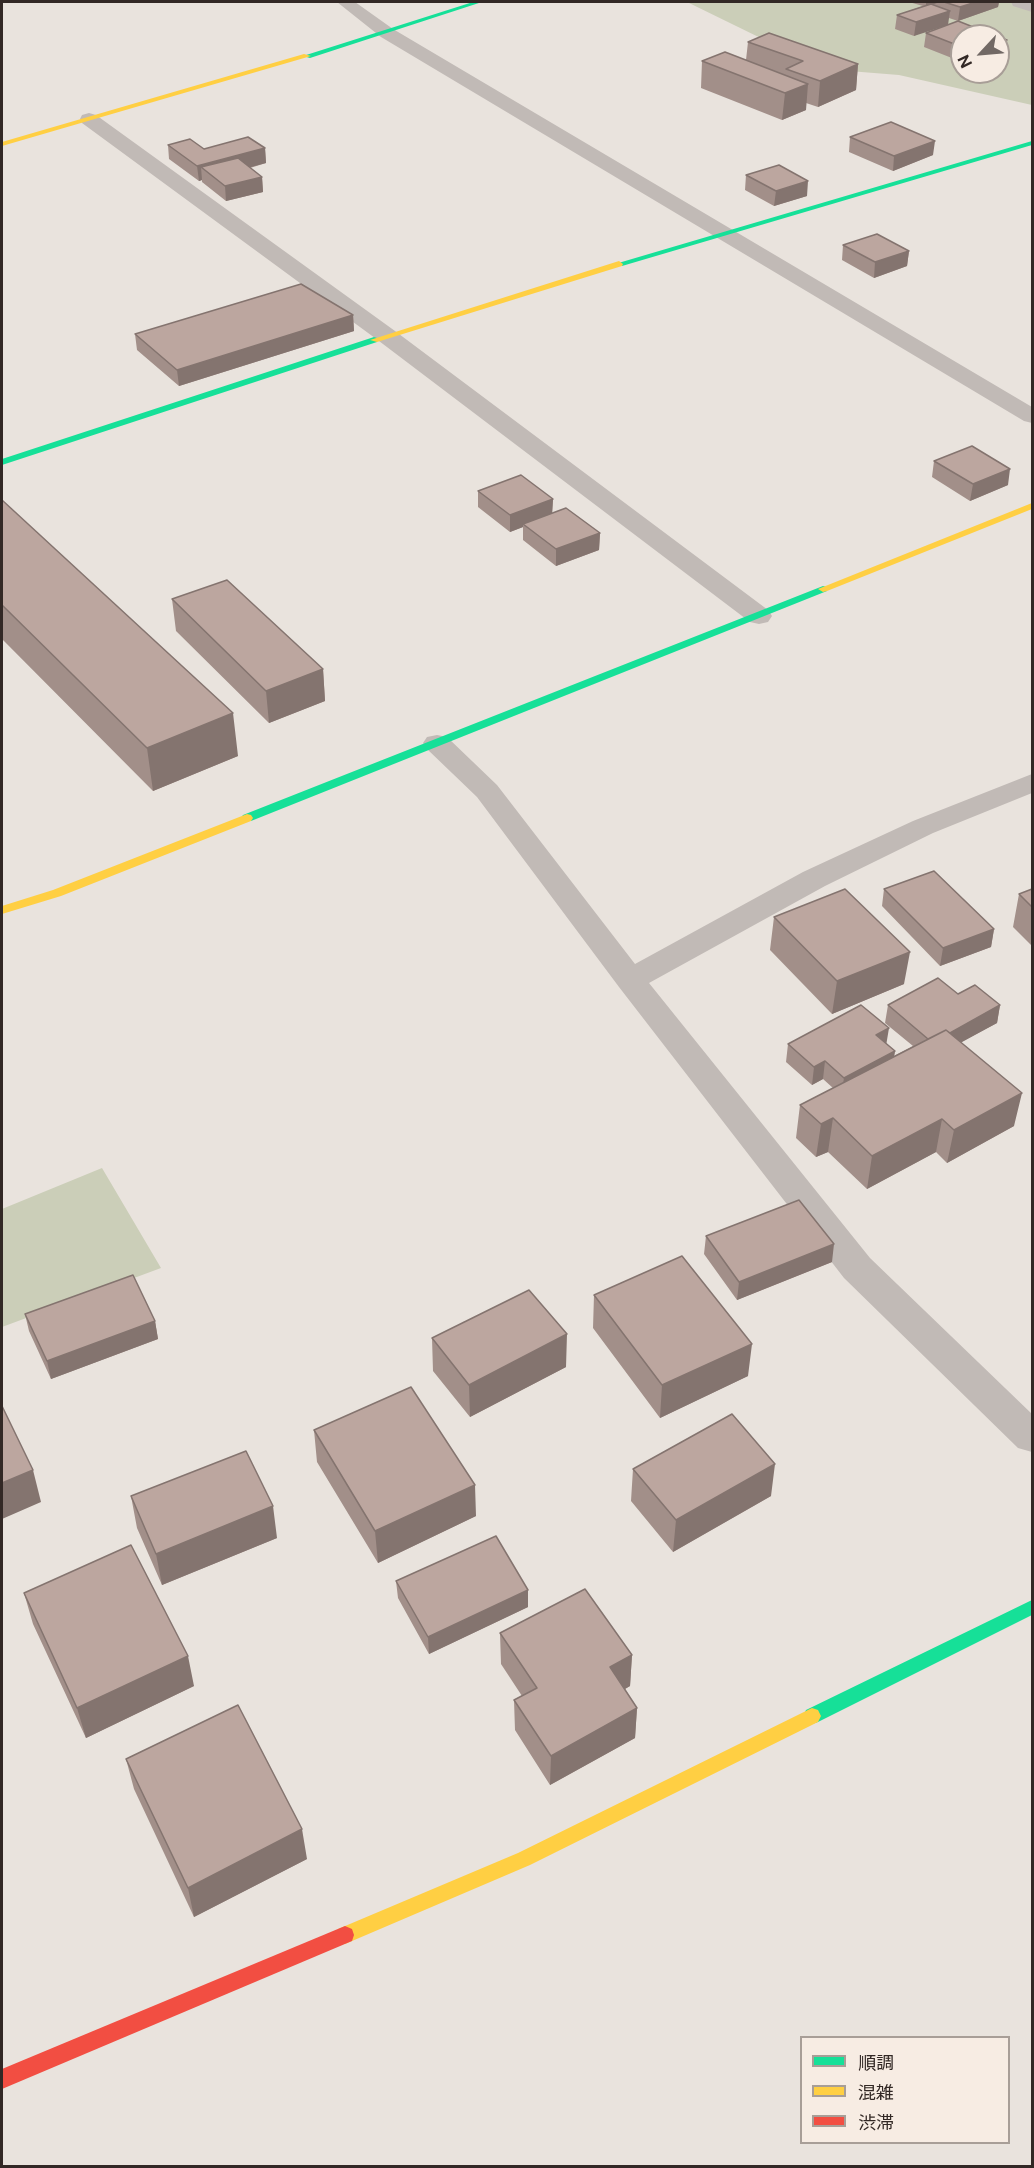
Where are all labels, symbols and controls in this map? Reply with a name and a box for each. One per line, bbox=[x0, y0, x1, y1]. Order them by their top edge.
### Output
north arrow bbox=[950, 24, 1010, 84]
text: N bbox=[954, 51, 976, 71]
legend bbox=[800, 2036, 1010, 2144]
text: 順調 bbox=[858, 2052, 894, 2073]
text: 混雑 bbox=[858, 2082, 894, 2103]
text: 渋滞 bbox=[858, 2112, 894, 2133]

